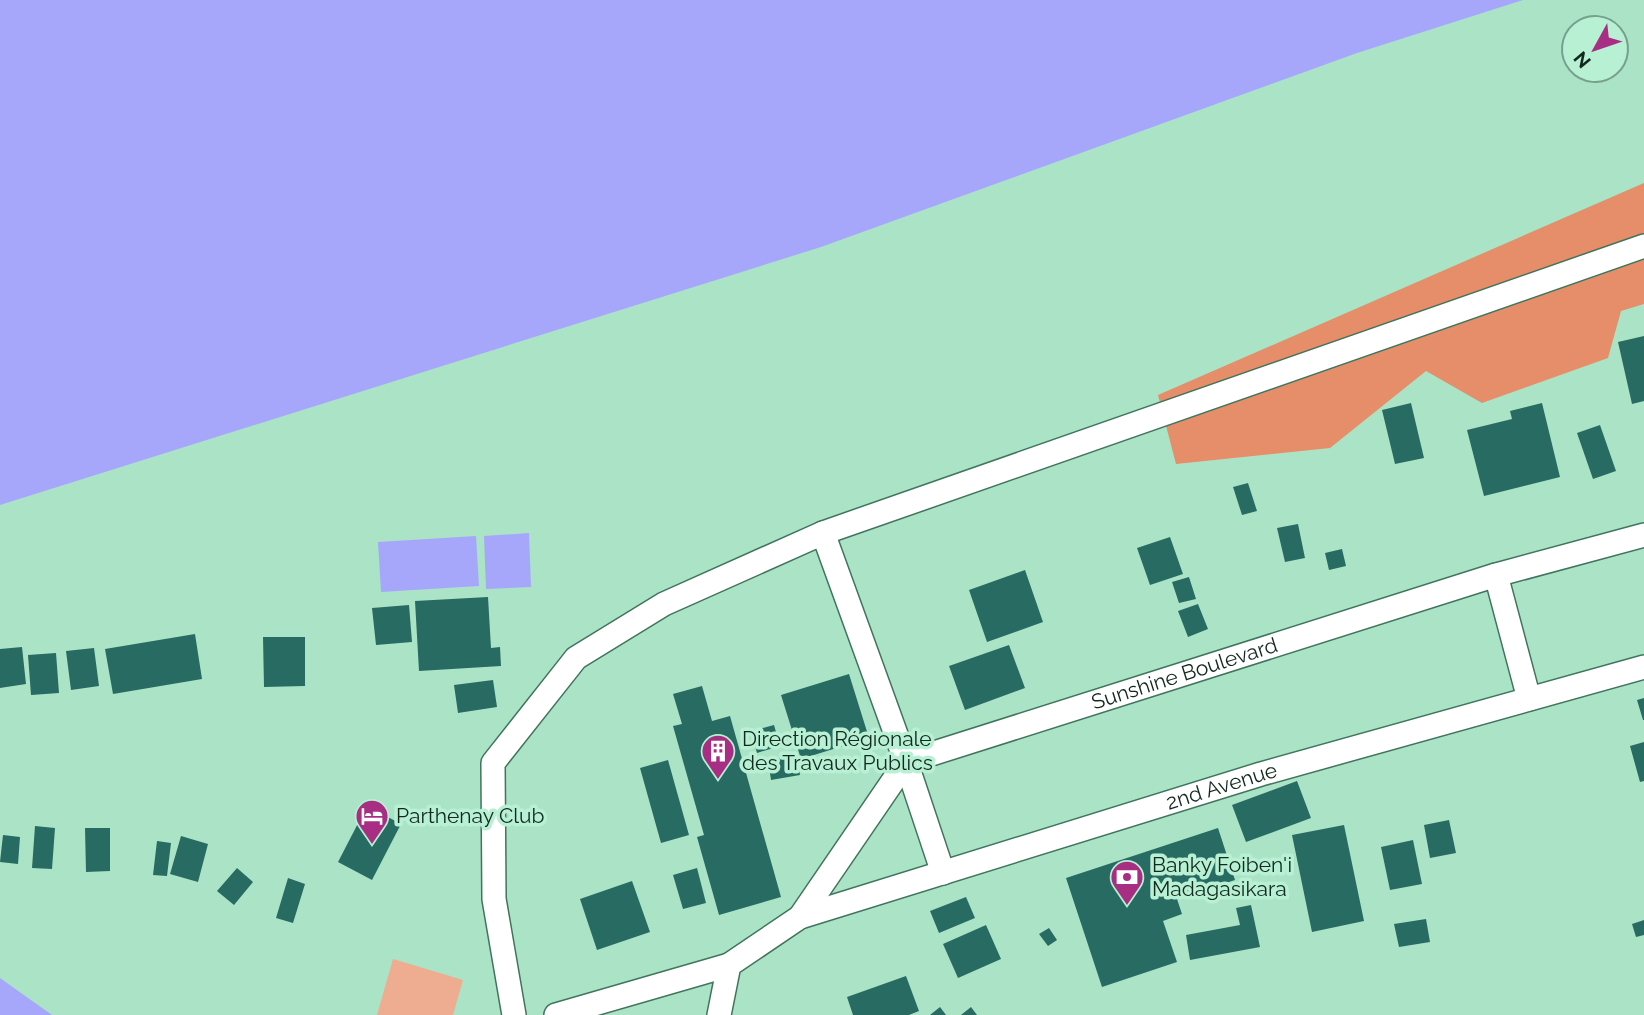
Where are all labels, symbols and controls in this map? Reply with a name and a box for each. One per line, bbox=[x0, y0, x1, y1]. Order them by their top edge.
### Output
north arrow bbox=[1560, 14, 1630, 84]
text: N bbox=[1569, 47, 1595, 73]
street label: Sunshine Boulevard bbox=[1088, 632, 1280, 714]
place label: Direction Régionale des Travaux Publics bbox=[742, 726, 933, 775]
building icon: Direction Régionale des Travaux Publics bbox=[699, 732, 737, 781]
street label: 2nd Avenue bbox=[1163, 757, 1280, 815]
hotel icon: Parthenay Club bbox=[353, 797, 391, 846]
place label: Parthenay Club bbox=[396, 803, 544, 828]
place label: Banky Foiben'i Madagasikara bbox=[1152, 852, 1292, 901]
bank icon: Banky Foiben'i Madagasikara bbox=[1108, 858, 1146, 907]

